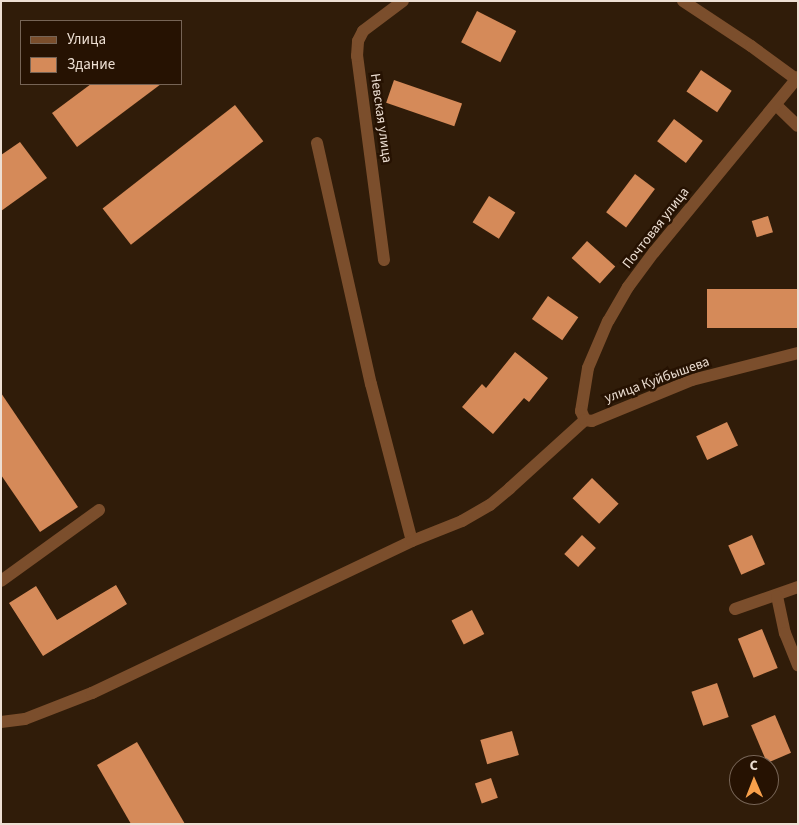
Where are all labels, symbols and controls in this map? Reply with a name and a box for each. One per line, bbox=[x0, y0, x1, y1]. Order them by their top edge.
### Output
legend bbox=[20, 20, 182, 85]
text: Улица bbox=[67, 29, 106, 50]
text: Здание bbox=[67, 54, 115, 75]
street label: Невская улица bbox=[366, 72, 396, 164]
street label: Почтовая улица bbox=[619, 184, 693, 272]
street label: улица Куйбышева bbox=[602, 353, 712, 407]
north arrow bbox=[729, 755, 779, 805]
text: С bbox=[750, 756, 758, 776]

